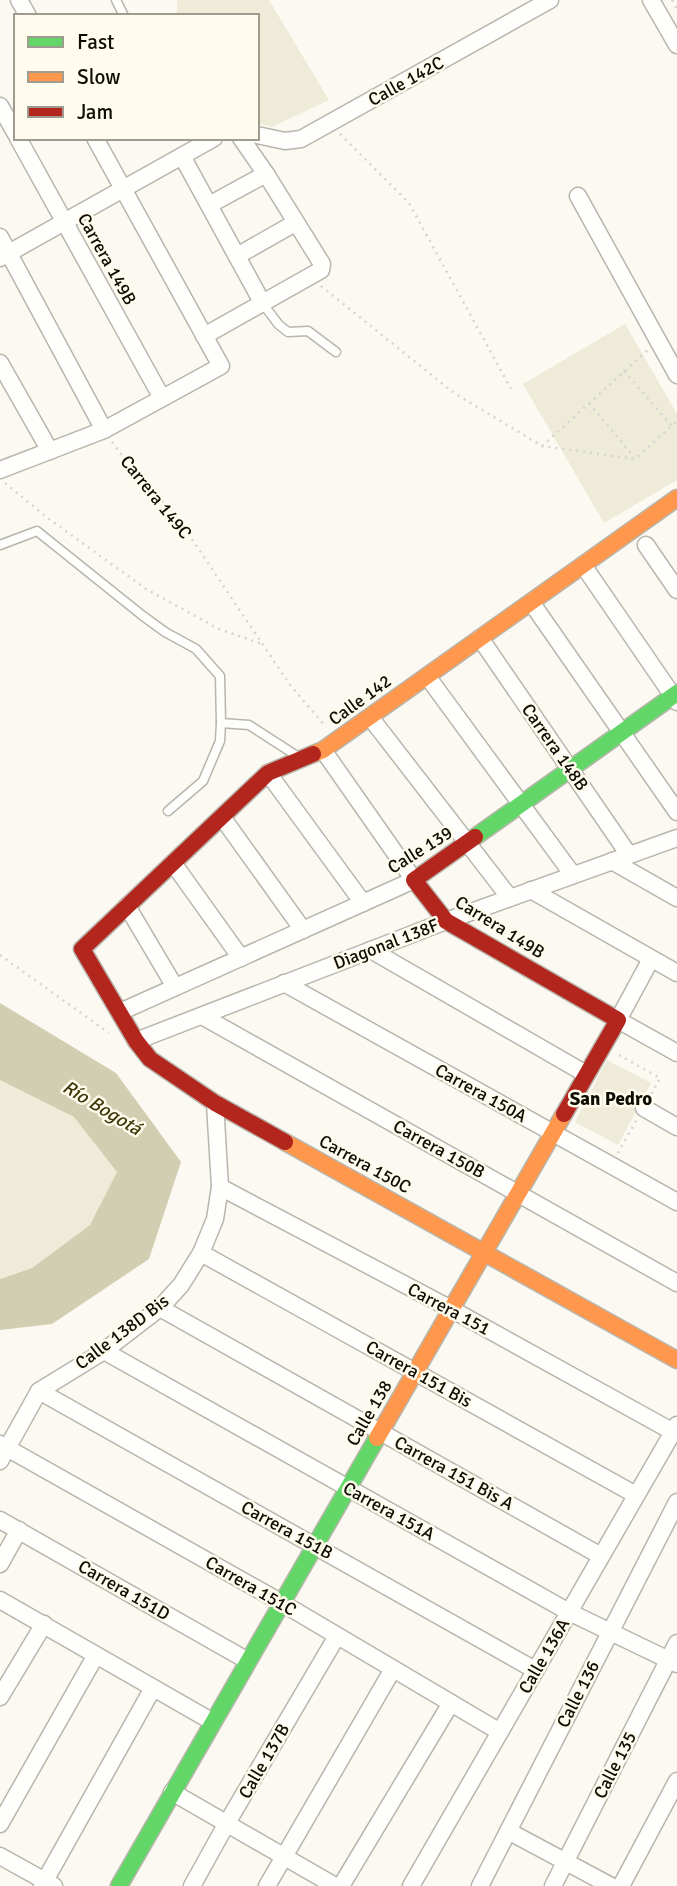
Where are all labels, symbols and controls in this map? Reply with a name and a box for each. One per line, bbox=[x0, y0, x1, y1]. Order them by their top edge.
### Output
legend bbox=[14, 14, 259, 140]
text: Fast bbox=[77, 29, 114, 55]
street label: Calle 142C bbox=[364, 51, 448, 111]
text: Slow bbox=[77, 64, 121, 90]
text: Jam bbox=[77, 99, 113, 125]
street label: Carrera 149B bbox=[73, 209, 141, 309]
street label: Carrera 149C bbox=[116, 451, 197, 543]
street label: Calle 142 bbox=[324, 670, 396, 730]
street label: Carrera 148B bbox=[517, 699, 593, 795]
street label: Calle 139 bbox=[384, 822, 456, 878]
street label: Carrera 149B bbox=[451, 891, 549, 963]
street label: Diagonal 138F bbox=[330, 914, 442, 974]
street label: Carrera 150A bbox=[431, 1059, 531, 1127]
water label: Río Bogotá bbox=[58, 1075, 147, 1142]
district label: San Pedro bbox=[570, 1087, 652, 1111]
street label: Carrera 150B bbox=[389, 1115, 489, 1183]
street label: Carrera 150C bbox=[315, 1130, 415, 1198]
street label: Carrera 151 bbox=[404, 1278, 494, 1340]
street label: Calle 138D Bis bbox=[71, 1290, 173, 1374]
street label: Carrera 151 Bis bbox=[362, 1336, 476, 1412]
street label: Calle 138 bbox=[341, 1376, 397, 1450]
street label: Carrera 151 Bis A bbox=[390, 1431, 518, 1515]
street label: Carrera 151A bbox=[339, 1477, 439, 1545]
street label: Carrera 151B bbox=[237, 1496, 337, 1564]
street label: Carrera 151C bbox=[202, 1551, 301, 1621]
street label: Carrera 151D bbox=[74, 1555, 174, 1625]
street label: Calle 136A bbox=[514, 1614, 574, 1698]
street label: Calle 136 bbox=[552, 1657, 604, 1731]
street label: Calle 137B bbox=[234, 1719, 294, 1802]
street label: Calle 135 bbox=[589, 1728, 641, 1802]

